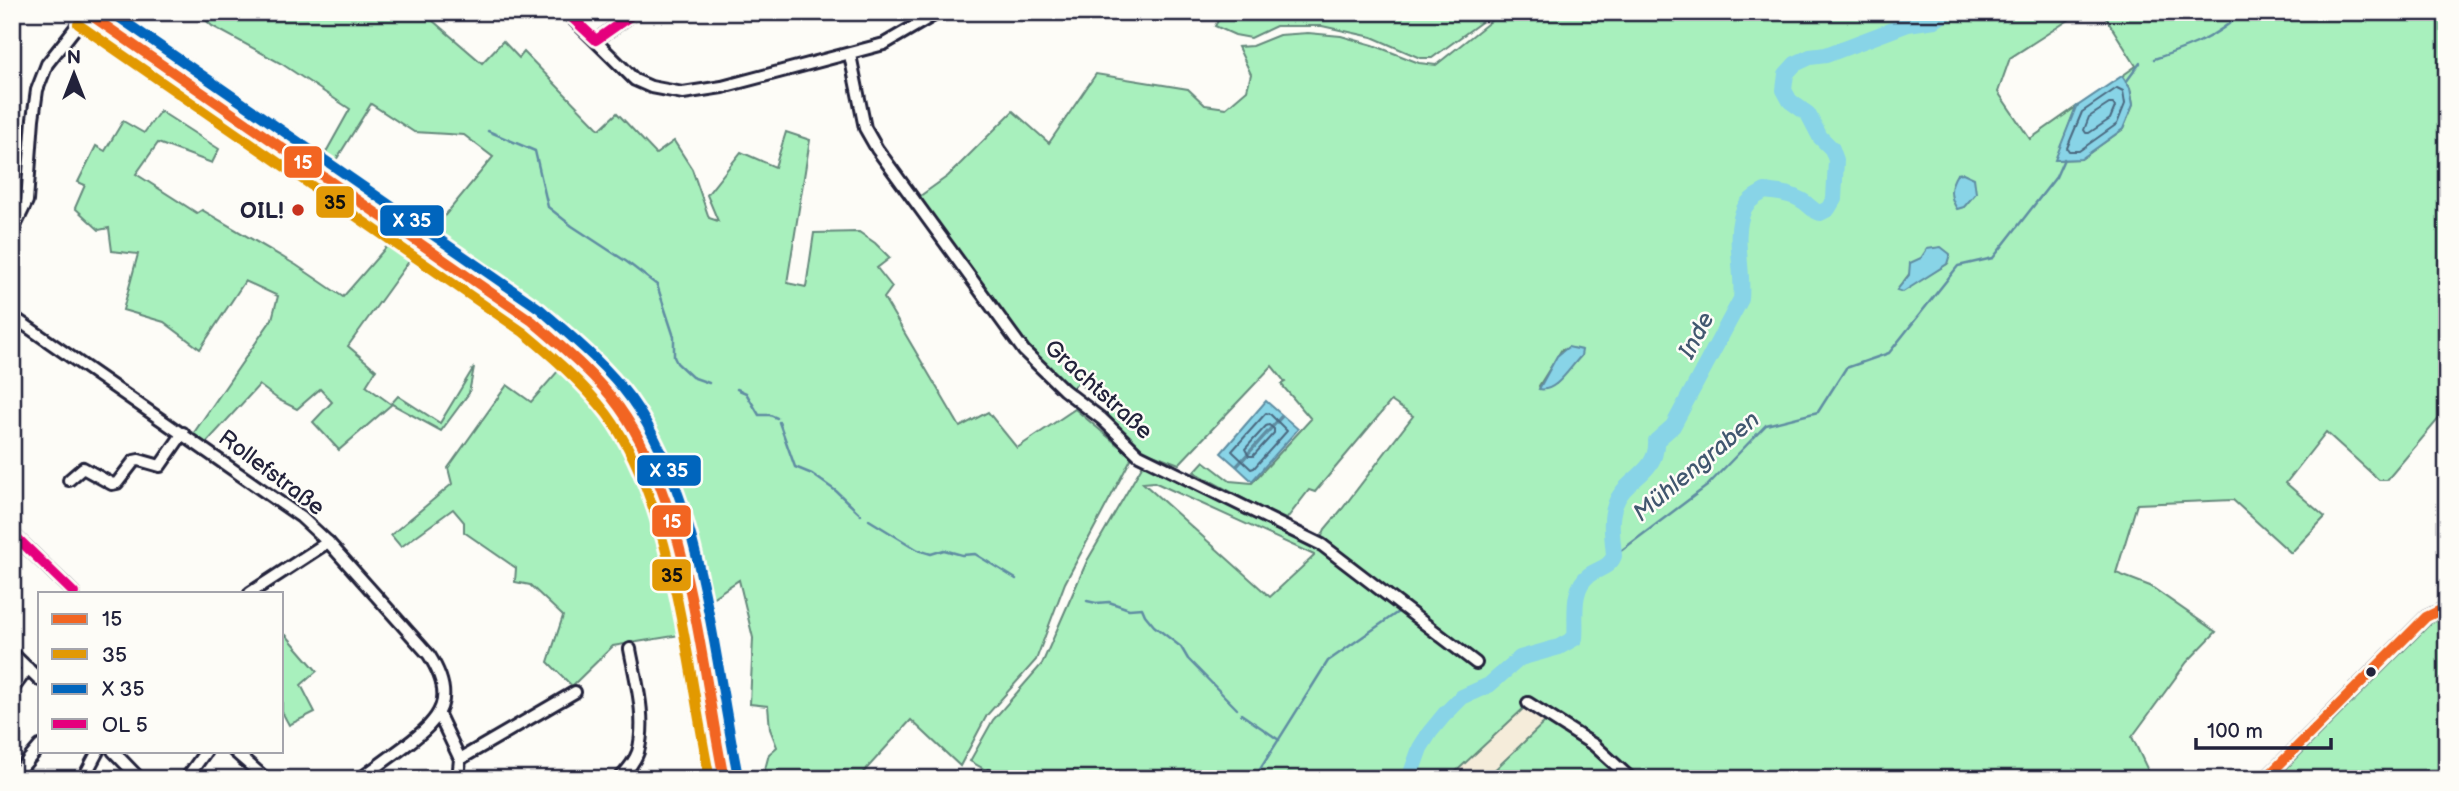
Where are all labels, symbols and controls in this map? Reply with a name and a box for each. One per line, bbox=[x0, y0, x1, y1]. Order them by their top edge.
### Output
north arrow bbox=[38, 38, 108, 108]
text: N bbox=[67, 47, 81, 70]
line badge: 15 bbox=[283, 145, 323, 179]
text: 15 bbox=[294, 152, 313, 175]
line badge: 35 bbox=[315, 185, 355, 219]
text: 35 bbox=[324, 192, 346, 215]
place label: OIL! bbox=[240, 197, 284, 225]
marker: OIL! bbox=[290, 202, 306, 218]
line badge: X 35 bbox=[379, 204, 445, 237]
text: X 35 bbox=[393, 210, 431, 233]
water label: Inde bbox=[1672, 307, 1721, 364]
street label: Grachtstraße bbox=[1039, 334, 1158, 446]
water label: Mühlengraben bbox=[1627, 405, 1766, 528]
street label: Rollefstraße bbox=[213, 424, 330, 522]
line badge: X 35 bbox=[636, 454, 702, 487]
text: X 35 bbox=[650, 460, 688, 483]
line badge: 15 bbox=[651, 504, 692, 538]
text: 15 bbox=[663, 511, 682, 534]
line badge: 35 bbox=[651, 558, 692, 592]
text: 35 bbox=[661, 565, 683, 588]
legend bbox=[38, 592, 284, 752]
text: 15 bbox=[102, 607, 122, 632]
text: 35 bbox=[102, 643, 127, 668]
unlabelled marker bbox=[2364, 665, 2378, 679]
text: X 35 bbox=[101, 677, 145, 702]
scale bar bbox=[2196, 707, 2331, 751]
text: OL 5 bbox=[102, 713, 148, 738]
text: 100 m bbox=[2207, 719, 2263, 744]

